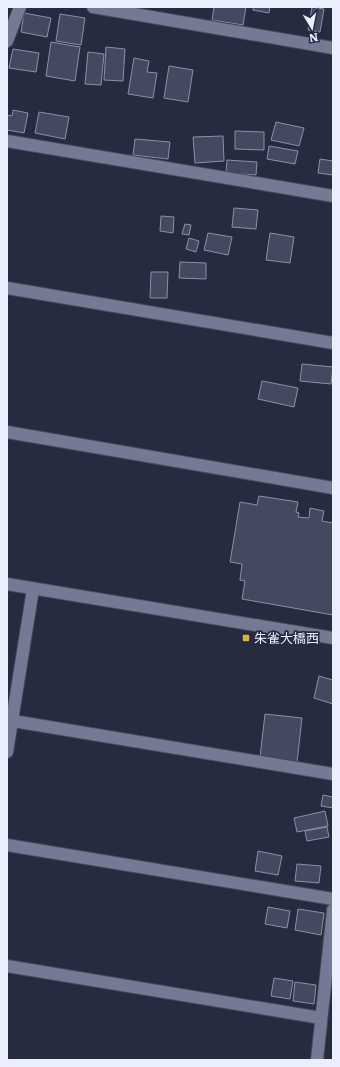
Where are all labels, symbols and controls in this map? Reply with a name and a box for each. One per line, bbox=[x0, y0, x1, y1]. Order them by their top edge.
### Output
north arrow bbox=[292, 8, 332, 48]
text: N bbox=[308, 30, 320, 48]
place label: 朱雀大橋西 bbox=[254, 628, 319, 647]
marker: 朱雀大橋西 bbox=[241, 633, 251, 643]

